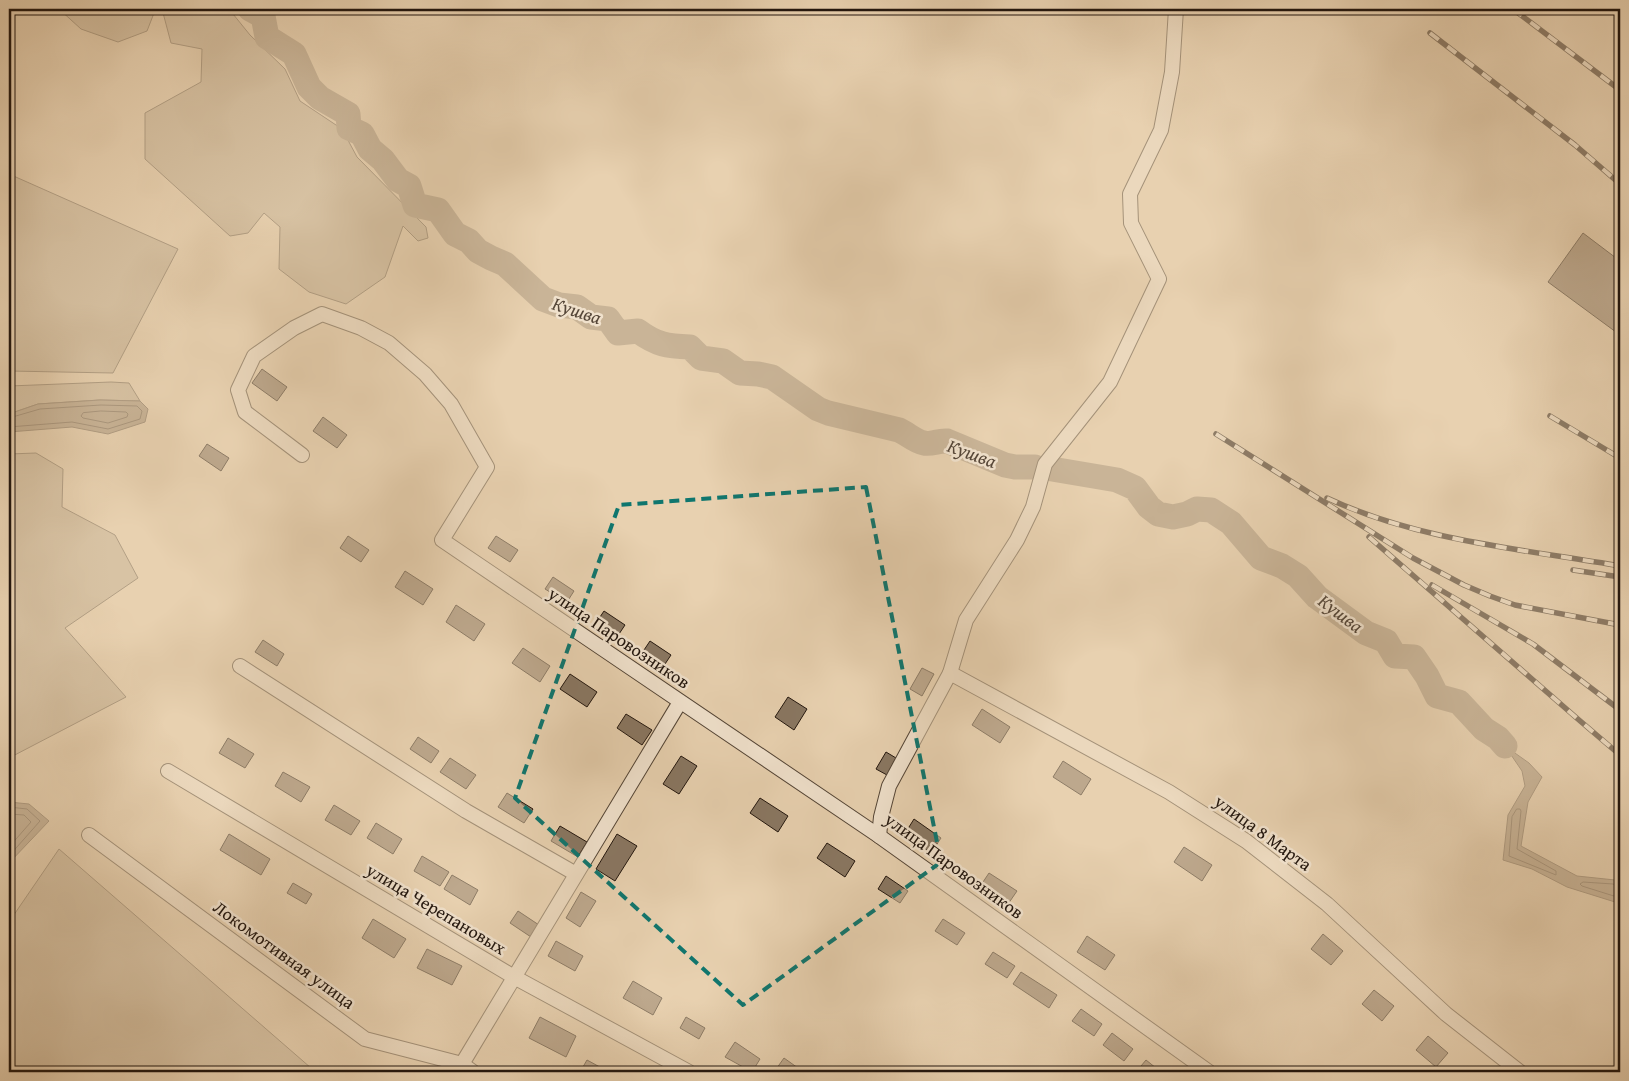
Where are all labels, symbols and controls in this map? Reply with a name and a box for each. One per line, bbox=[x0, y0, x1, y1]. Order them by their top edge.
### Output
water label: Кушва bbox=[549, 289, 605, 331]
water label: Кушва bbox=[944, 431, 1001, 475]
street label: улица Паровозников bbox=[542, 579, 696, 695]
water label: Кушва bbox=[1313, 587, 1370, 639]
street label: улица 8 Марта bbox=[1208, 787, 1318, 878]
street label: улица Паровозников bbox=[878, 805, 1030, 925]
street label: улица Черепановых bbox=[360, 856, 512, 962]
street label: Локомотивная улица bbox=[208, 894, 361, 1016]

